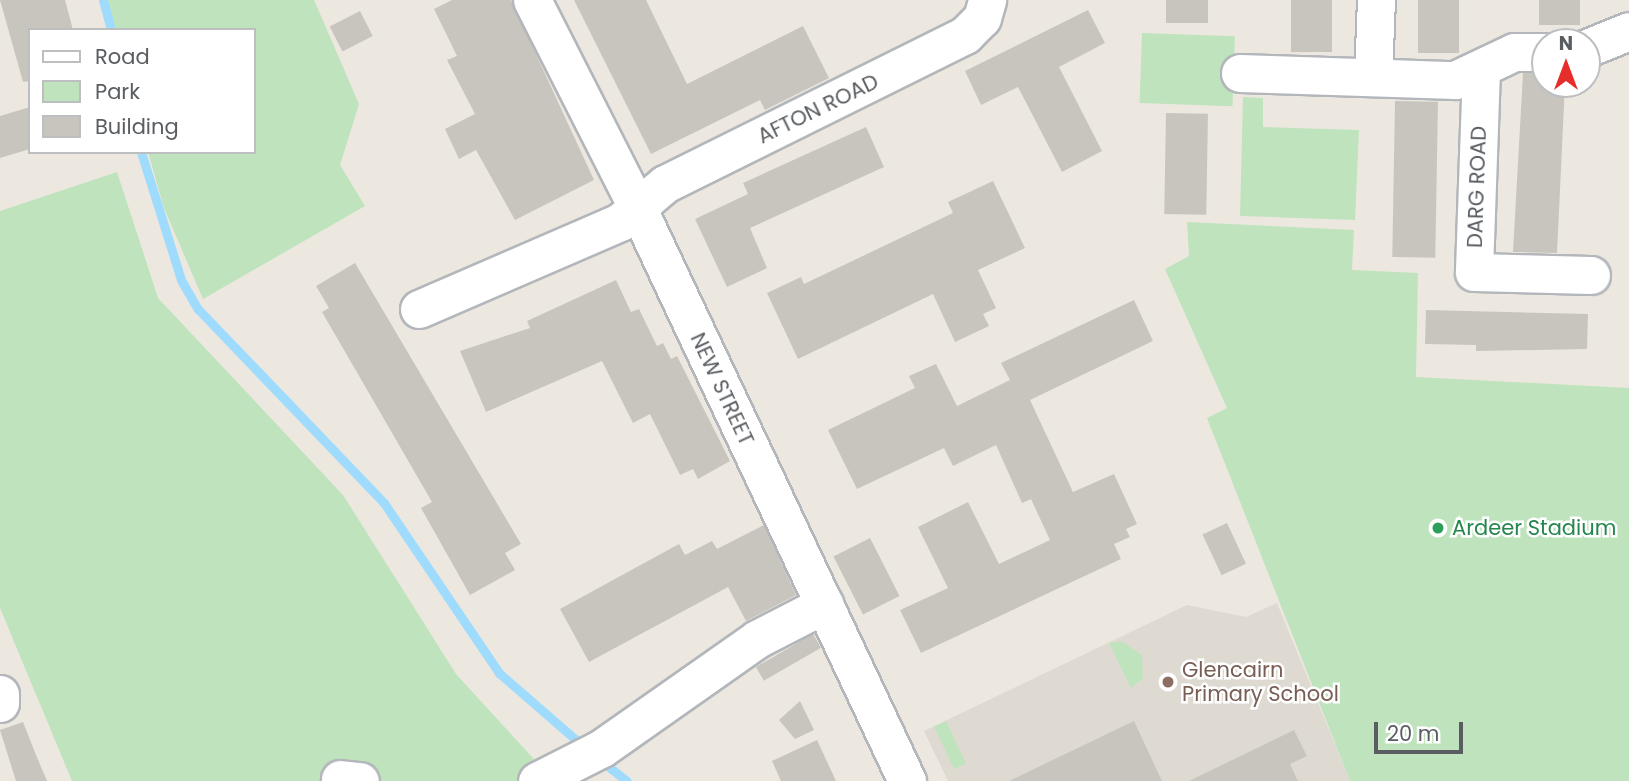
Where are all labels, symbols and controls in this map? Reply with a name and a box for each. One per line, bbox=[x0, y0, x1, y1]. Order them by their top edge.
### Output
legend bbox=[28, 28, 256, 154]
north arrow bbox=[1531, 28, 1601, 98]
text: N bbox=[1559, 30, 1573, 57]
text: Road bbox=[95, 42, 150, 71]
street label: AFTON ROAD bbox=[753, 69, 883, 149]
text: Park bbox=[95, 77, 140, 106]
text: Building bbox=[95, 112, 179, 141]
street label: DARG ROAD bbox=[1462, 126, 1492, 248]
street label: NEW STREET bbox=[685, 329, 759, 449]
place label: Ardeer Stadium bbox=[1452, 515, 1616, 541]
marker: Ardeer Stadium bbox=[1430, 520, 1446, 536]
place label: Glencairn Primary School bbox=[1182, 657, 1339, 707]
marker: Glencairn Primary School bbox=[1160, 674, 1176, 690]
scale bar bbox=[1377, 708, 1466, 752]
text: 20 m bbox=[1387, 719, 1440, 748]

